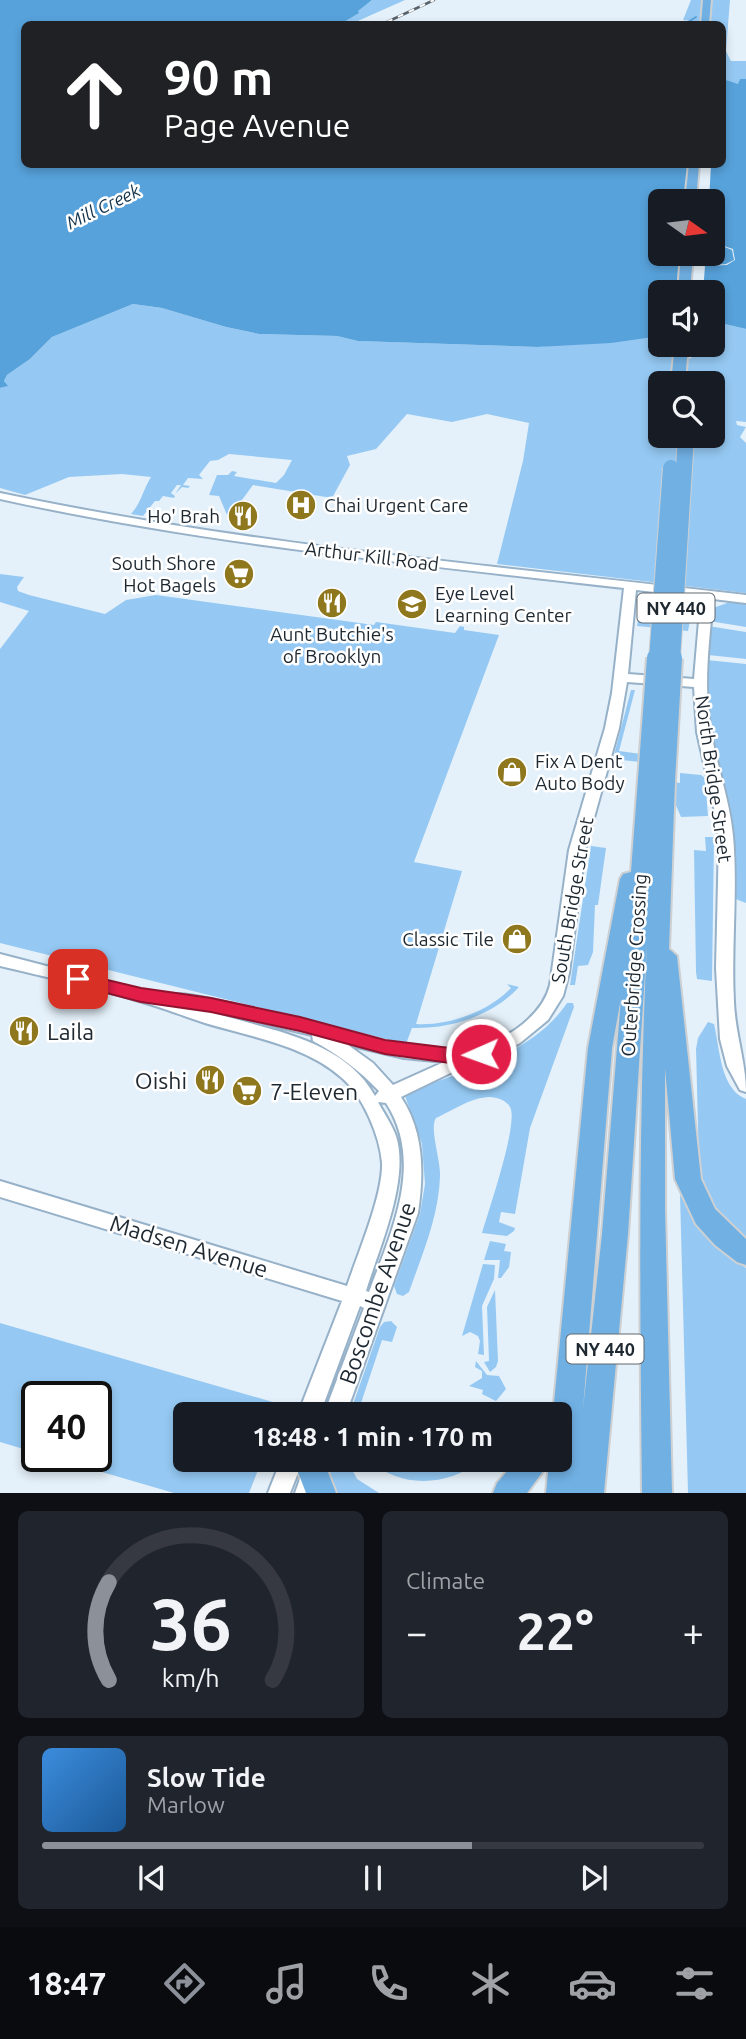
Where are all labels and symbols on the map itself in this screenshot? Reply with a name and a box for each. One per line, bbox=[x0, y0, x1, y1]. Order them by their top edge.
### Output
water label: Mill Creek bbox=[63, 179, 144, 232]
north arrow bbox=[648, 189, 724, 266]
hospital icon: Chai Urgent Care bbox=[284, 488, 318, 522]
place label: Chai Urgent Care bbox=[324, 494, 469, 516]
restaurant icon: Ho' Brah bbox=[226, 499, 260, 533]
place label: Ho' Brah bbox=[147, 505, 220, 527]
street label: Arthur Kill Road bbox=[304, 537, 440, 575]
place label: South Shore Hot Bagels bbox=[112, 552, 216, 596]
supermarket icon: South Shore Hot Bagels bbox=[222, 557, 256, 591]
place label: Eye Level Learning Center bbox=[435, 582, 572, 626]
restaurant icon: Aunt Butchie's of Brooklyn bbox=[315, 586, 349, 620]
school or university icon: Eye Level Learning Center bbox=[395, 587, 429, 621]
road number: NY 440 bbox=[638, 594, 714, 622]
place label: Aunt Butchie's of Brooklyn bbox=[270, 623, 394, 667]
street label: North Bridge Street bbox=[691, 694, 737, 864]
place label: Fix A Dent Auto Body bbox=[535, 750, 625, 794]
shop icon: Fix A Dent Auto Body bbox=[495, 755, 529, 789]
street label: South Bridge Street bbox=[547, 815, 598, 985]
street label: Outerbridge Crossing bbox=[617, 873, 651, 1057]
shop icon: Classic Tile bbox=[500, 922, 534, 956]
place label: Classic Tile bbox=[402, 928, 494, 950]
pin bbox=[48, 949, 108, 1009]
restaurant icon: Laila bbox=[7, 1014, 41, 1048]
position arrow bbox=[444, 1017, 518, 1091]
place label: Laila bbox=[47, 1019, 94, 1044]
restaurant icon: Oishi bbox=[193, 1063, 227, 1097]
place label: Oishi bbox=[135, 1068, 187, 1093]
supermarket icon: 7-Eleven bbox=[230, 1074, 264, 1108]
place label: 7-Eleven bbox=[270, 1079, 358, 1104]
street label: Boscombe Avenue bbox=[334, 1199, 420, 1387]
street label: Madsen Avenue bbox=[107, 1210, 271, 1282]
road number: NY 440 bbox=[566, 1334, 644, 1364]
speed limit sign: 40 bbox=[21, 1381, 112, 1472]

